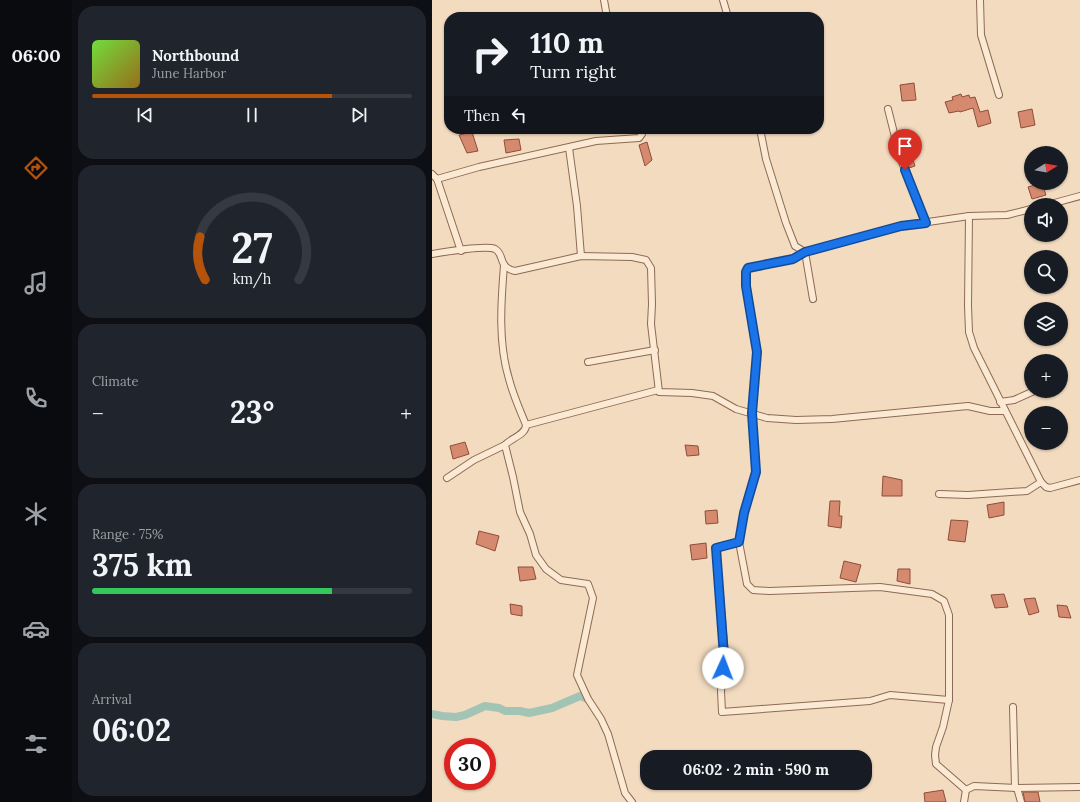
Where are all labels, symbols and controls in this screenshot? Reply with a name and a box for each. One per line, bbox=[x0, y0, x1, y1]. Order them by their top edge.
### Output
text: 110 m bbox=[530, 25, 604, 61]
icon: right bbox=[464, 28, 516, 80]
text: 06:00 bbox=[11, 44, 61, 67]
text: Northbound bbox=[152, 46, 239, 65]
text: Turn right bbox=[530, 60, 616, 83]
text: June Harbor bbox=[152, 65, 226, 82]
icon: previous bbox=[134, 104, 156, 126]
icon: pause bbox=[241, 104, 263, 126]
icon: next bbox=[348, 104, 370, 126]
icon: left bbox=[508, 104, 530, 126]
text: Then bbox=[464, 106, 500, 125]
pin bbox=[888, 129, 922, 170]
icon: arrive bbox=[894, 135, 916, 157]
north arrow bbox=[1024, 146, 1068, 190]
map controls bbox=[1024, 146, 1068, 450]
icon: directions bbox=[22, 154, 50, 182]
button: sound bbox=[1024, 198, 1068, 242]
text: 27 bbox=[231, 221, 273, 274]
button: search bbox=[1024, 250, 1068, 294]
icon: music bbox=[22, 269, 50, 297]
text: km/h bbox=[233, 269, 272, 288]
button: layers bbox=[1024, 302, 1068, 346]
button: + bbox=[1024, 354, 1068, 398]
text: Climate bbox=[92, 373, 139, 390]
icon: phone bbox=[22, 384, 50, 412]
text: 23° bbox=[230, 393, 274, 431]
text: − bbox=[92, 399, 104, 427]
text: + bbox=[400, 399, 412, 427]
button: − bbox=[1024, 406, 1068, 450]
icon: climate bbox=[22, 500, 50, 528]
text: Range · 75% bbox=[92, 526, 163, 543]
text: 375 km bbox=[92, 546, 192, 584]
icon: car bbox=[22, 615, 50, 643]
position arrow bbox=[702, 647, 744, 689]
text: Arrival bbox=[92, 691, 132, 708]
text: 06:02 bbox=[92, 711, 171, 749]
icon: filters bbox=[22, 730, 50, 758]
speed limit sign: 30 bbox=[444, 738, 496, 790]
text: 06:02 · 2 min · 590 m bbox=[683, 760, 829, 779]

